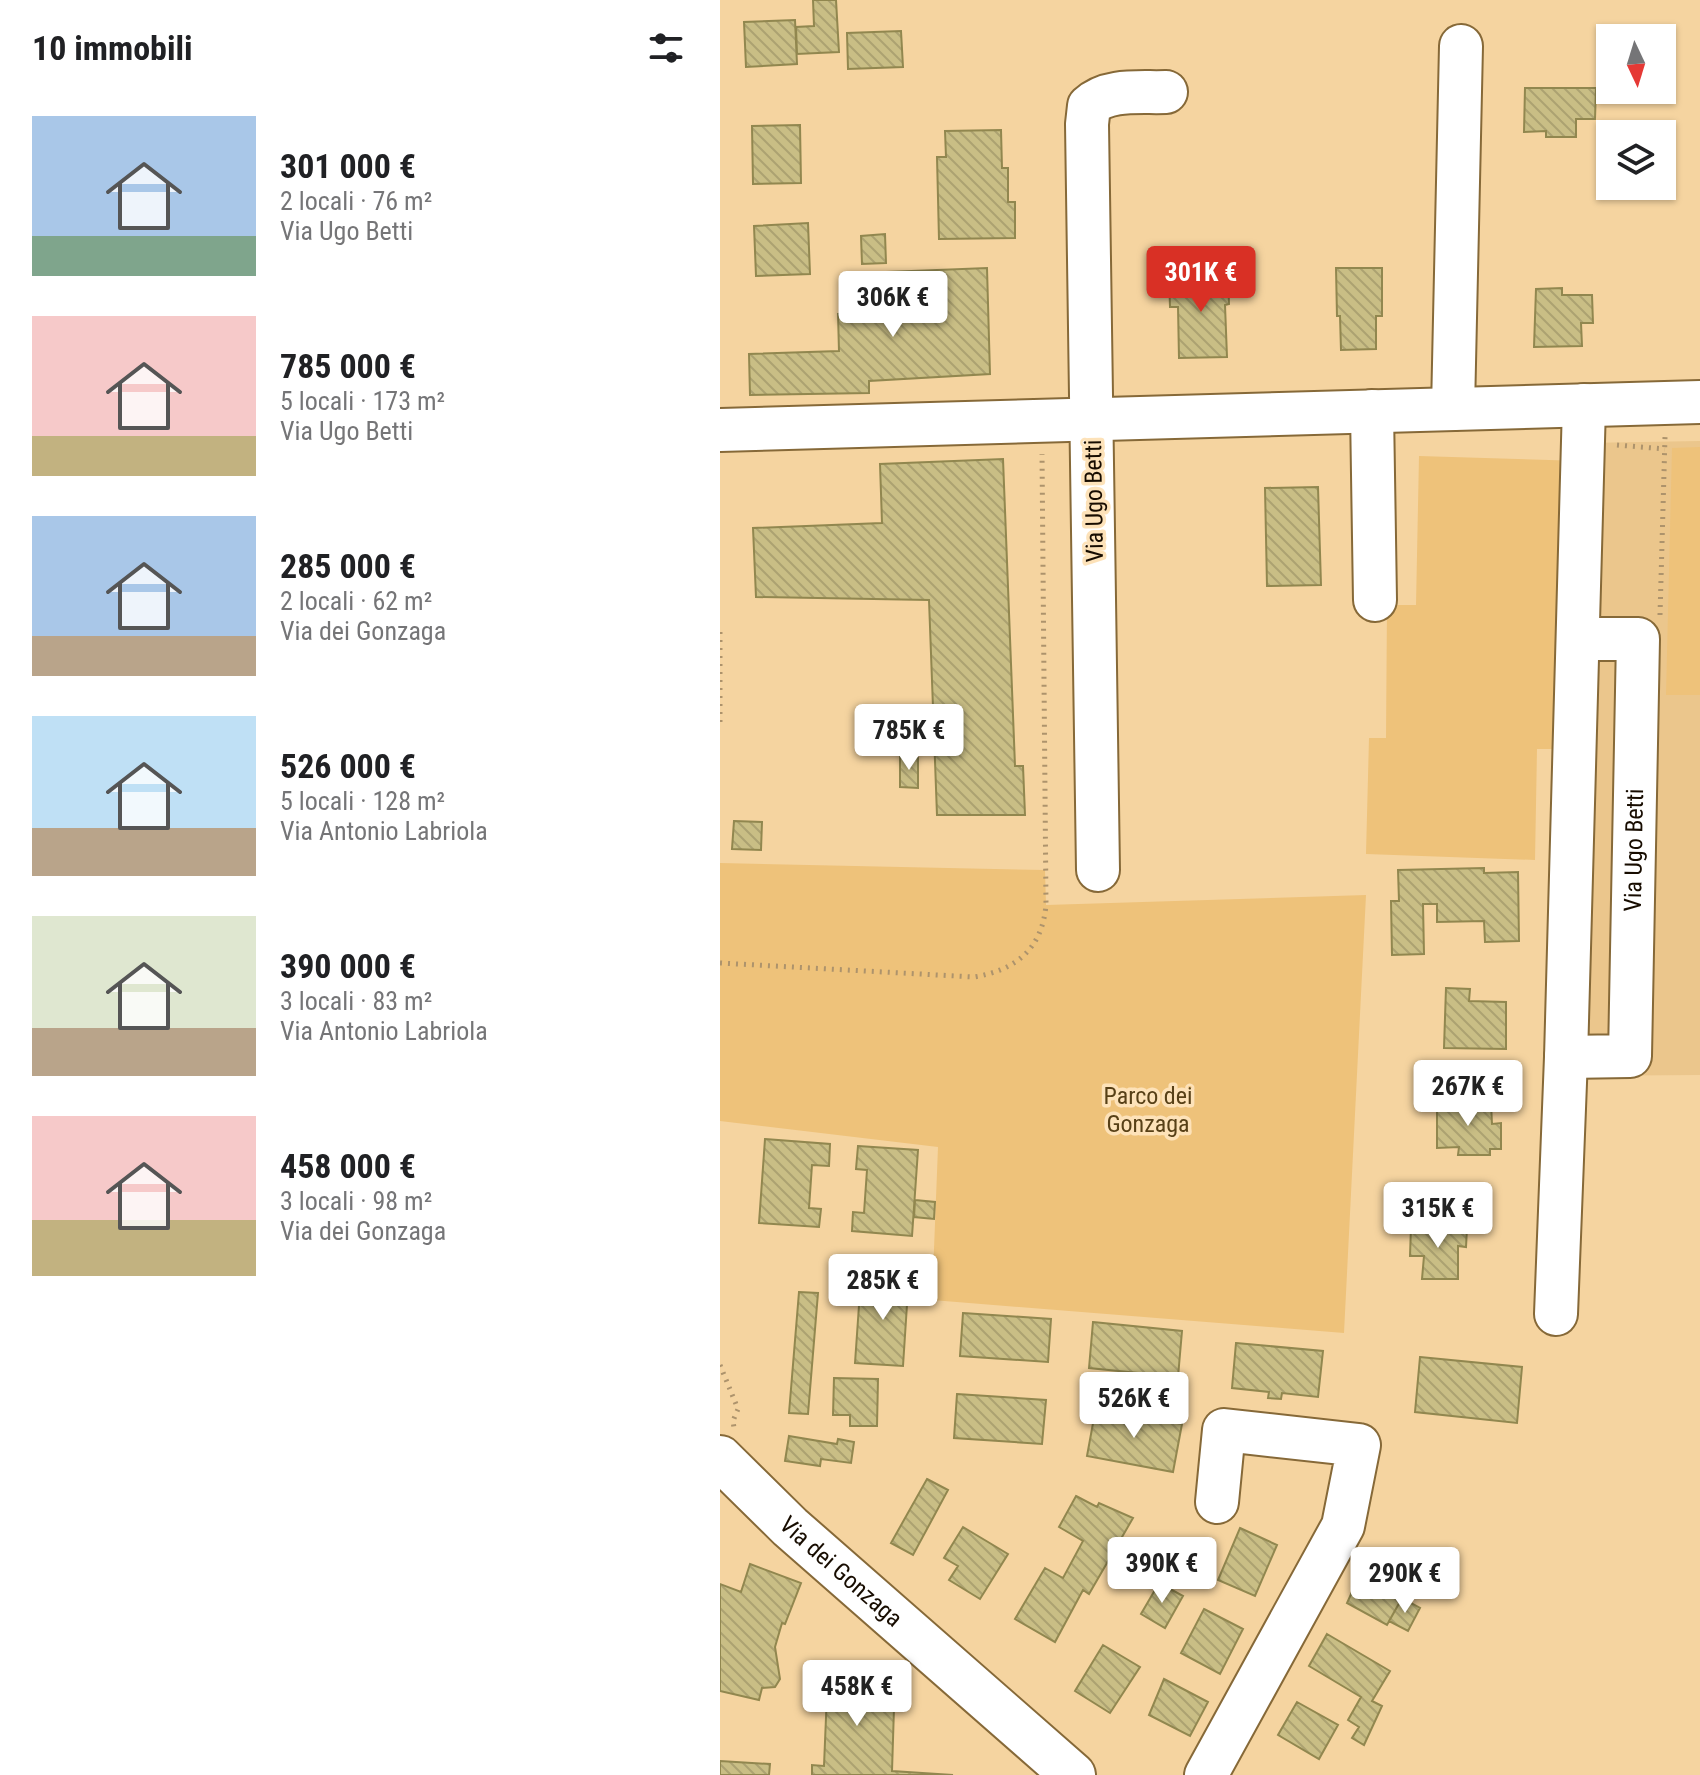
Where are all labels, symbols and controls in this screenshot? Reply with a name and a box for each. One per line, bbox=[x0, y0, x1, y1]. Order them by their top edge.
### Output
north arrow bbox=[1596, 24, 1676, 104]
map controls bbox=[1596, 24, 1676, 200]
icon: filters bbox=[644, 26, 688, 70]
text: 10 immobili bbox=[32, 28, 193, 68]
button: layers bbox=[1596, 120, 1676, 200]
text: 301 000 € bbox=[280, 146, 416, 186]
icon: home bbox=[96, 148, 192, 244]
text: 2 locali · 76 m² bbox=[280, 186, 432, 216]
text: Via Ugo Betti bbox=[280, 216, 413, 246]
pin: 301K € bbox=[1136, 246, 1266, 314]
text: 301K € bbox=[1165, 257, 1237, 287]
pin: 306K € bbox=[828, 271, 958, 339]
text: 306K € bbox=[857, 282, 929, 312]
text: 785 000 € bbox=[280, 346, 416, 386]
icon: home bbox=[96, 348, 192, 444]
text: 5 locali · 173 m² bbox=[280, 386, 445, 416]
text: Via Ugo Betti bbox=[280, 416, 413, 446]
street label: Via Ugo Betti bbox=[1079, 439, 1109, 563]
text: 285 000 € bbox=[280, 546, 416, 586]
icon: home bbox=[96, 548, 192, 644]
text: 2 locali · 62 m² bbox=[280, 586, 432, 616]
text: Via dei Gonzaga bbox=[280, 616, 446, 646]
pin: 785K € bbox=[844, 704, 974, 772]
text: 785K € bbox=[873, 715, 945, 745]
text: 526 000 € bbox=[280, 746, 416, 786]
icon: home bbox=[96, 748, 192, 844]
text: 5 locali · 128 m² bbox=[280, 786, 445, 816]
street label: Via Ugo Betti bbox=[1619, 788, 1649, 912]
text: Via Antonio Labriola bbox=[280, 816, 488, 846]
text: 390 000 € bbox=[280, 946, 416, 986]
icon: home bbox=[96, 948, 192, 1044]
text: 3 locali · 83 m² bbox=[280, 986, 432, 1016]
text: Via Antonio Labriola bbox=[280, 1016, 488, 1046]
pin: 267K € bbox=[1403, 1060, 1533, 1128]
text: 267K € bbox=[1432, 1071, 1504, 1101]
park label: Parco dei Gonzaga bbox=[1103, 1082, 1193, 1138]
text: 458 000 € bbox=[280, 1146, 416, 1186]
icon: home bbox=[96, 1148, 192, 1244]
pin: 315K € bbox=[1373, 1182, 1503, 1250]
text: 3 locali · 98 m² bbox=[280, 1186, 432, 1216]
text: 315K € bbox=[1402, 1193, 1474, 1223]
text: Via dei Gonzaga bbox=[280, 1216, 446, 1246]
pin: 285K € bbox=[818, 1254, 948, 1322]
text: 285K € bbox=[847, 1265, 919, 1295]
pin: 526K € bbox=[1069, 1372, 1199, 1440]
text: 526K € bbox=[1098, 1383, 1170, 1413]
street label: Via dei Gonzaga bbox=[774, 1511, 908, 1633]
pin: 390K € bbox=[1097, 1537, 1227, 1605]
pin: 290K € bbox=[1340, 1547, 1470, 1615]
text: 390K € bbox=[1126, 1548, 1198, 1578]
text: 290K € bbox=[1369, 1558, 1441, 1588]
pin: 458K € bbox=[792, 1660, 922, 1728]
text: 458K € bbox=[821, 1671, 893, 1701]

